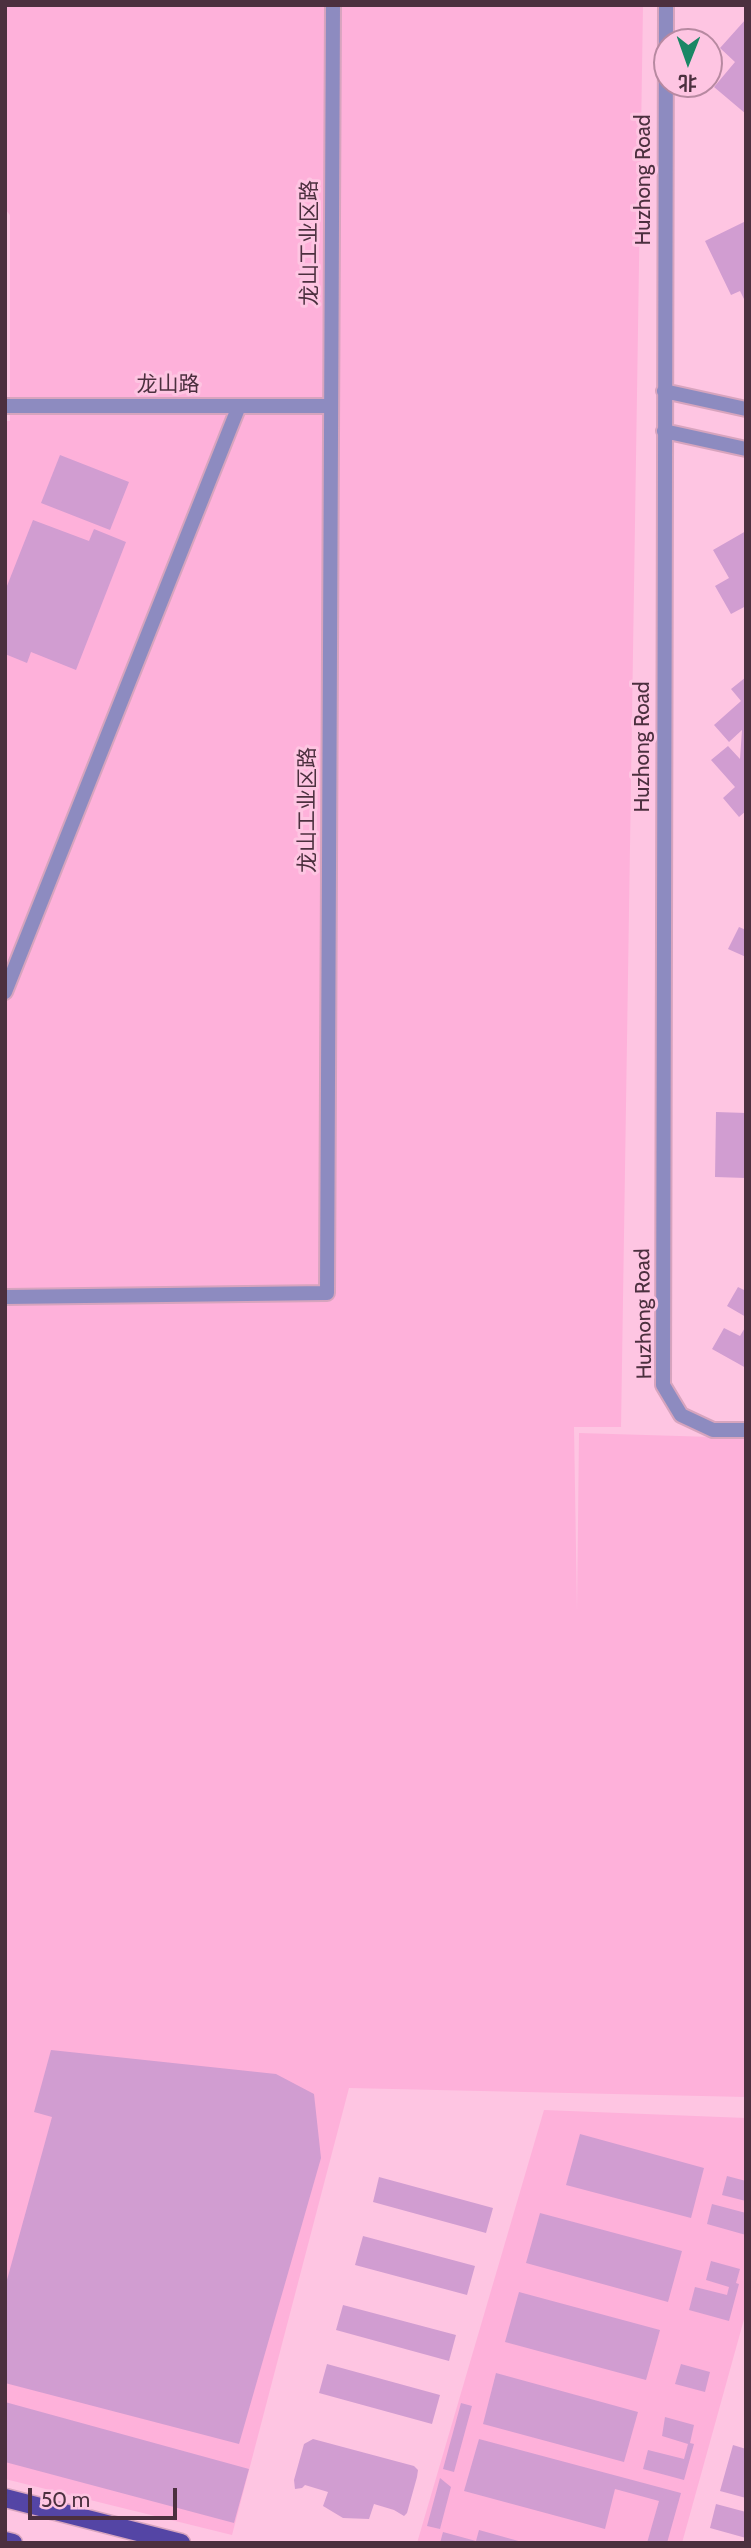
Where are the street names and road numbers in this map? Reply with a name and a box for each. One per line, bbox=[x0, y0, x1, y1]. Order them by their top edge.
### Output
street label: Huzhong Road bbox=[631, 115, 657, 245]
street label: 龙山工业区路 bbox=[297, 180, 323, 306]
street label: 龙山路 bbox=[137, 372, 199, 398]
street label: Huzhong Road bbox=[630, 682, 656, 812]
street label: 龙山工业区路 bbox=[295, 747, 321, 873]
street label: Huzhong Road bbox=[630, 1248, 658, 1380]

